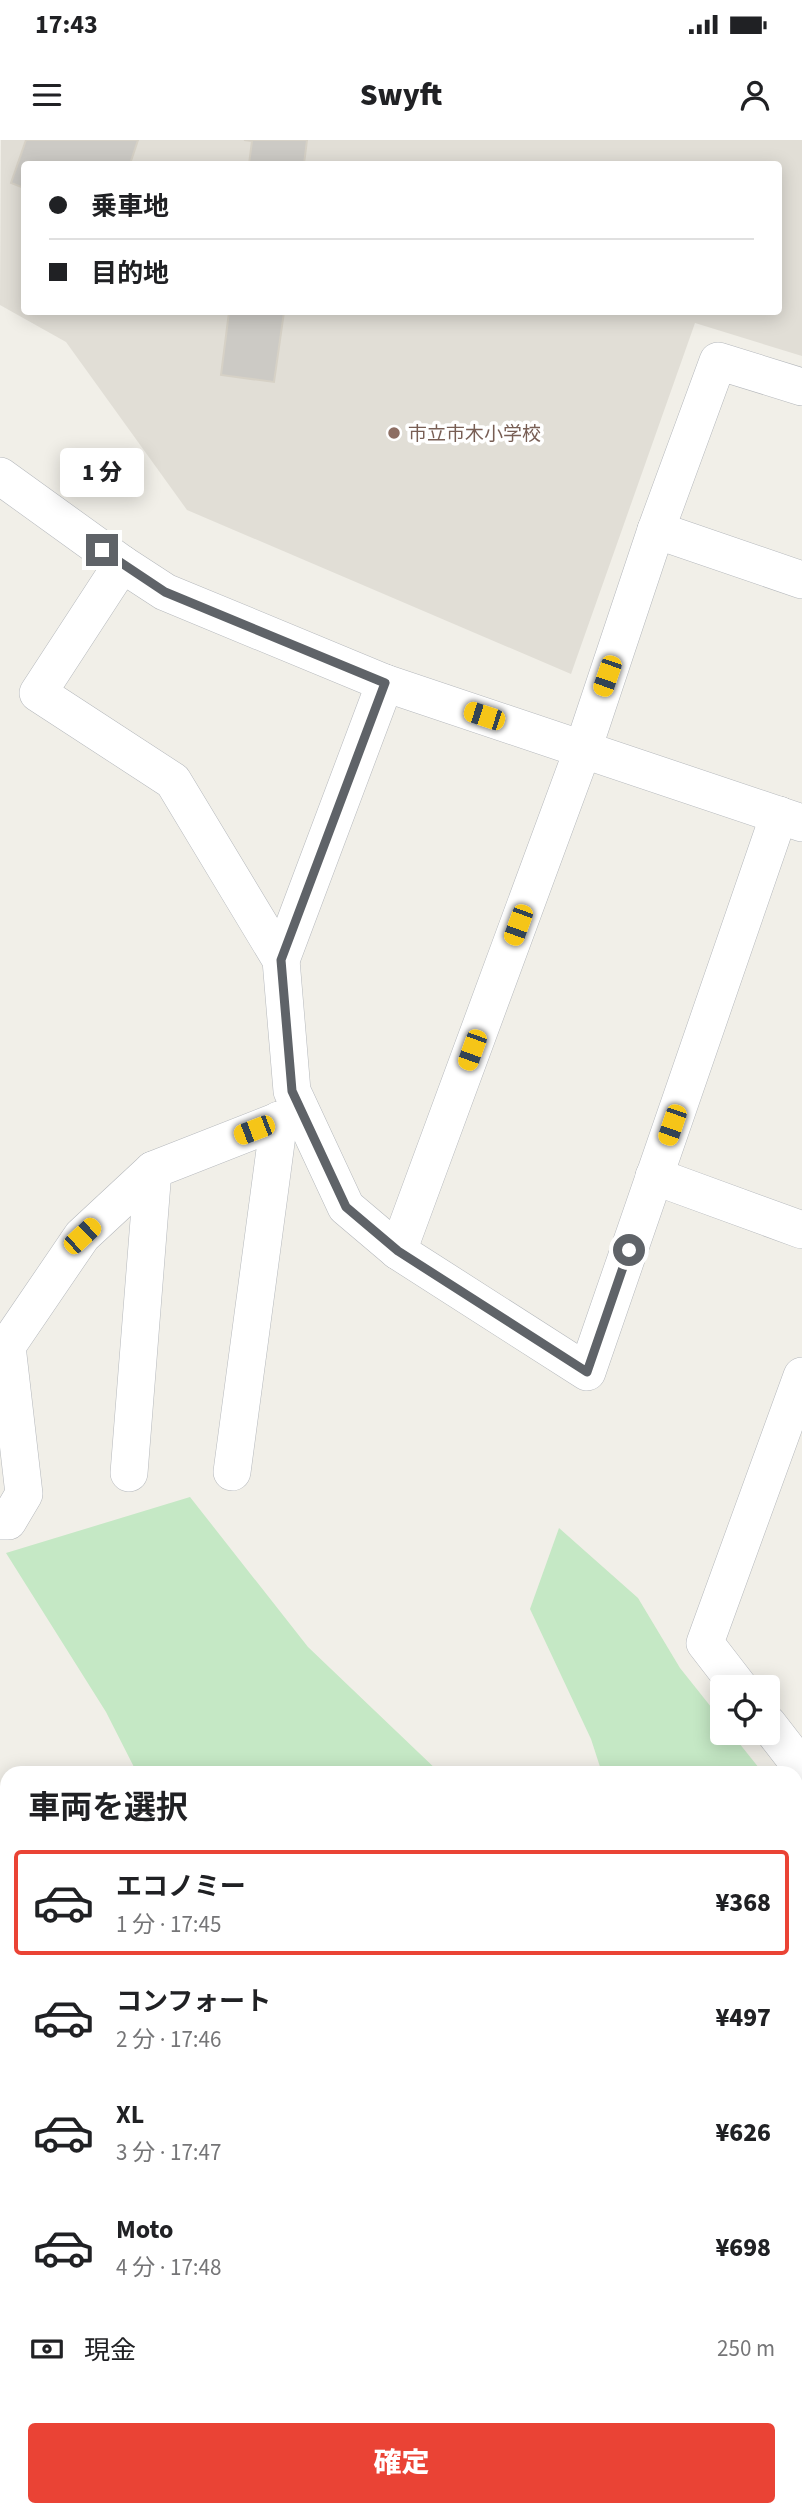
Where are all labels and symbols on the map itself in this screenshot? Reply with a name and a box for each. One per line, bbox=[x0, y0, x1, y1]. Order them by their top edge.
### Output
place label: 市立市木小学校 bbox=[408, 421, 541, 448]
marker: 市立市木小学校 bbox=[386, 425, 402, 441]
callout: 1 分 bbox=[60, 448, 144, 498]
route end bbox=[86, 534, 118, 566]
car bbox=[591, 653, 624, 699]
car bbox=[461, 700, 508, 732]
car bbox=[501, 902, 536, 948]
car bbox=[455, 1027, 490, 1073]
car bbox=[656, 1102, 689, 1148]
car bbox=[231, 1113, 278, 1147]
car bbox=[60, 1214, 105, 1258]
route start bbox=[613, 1234, 645, 1266]

